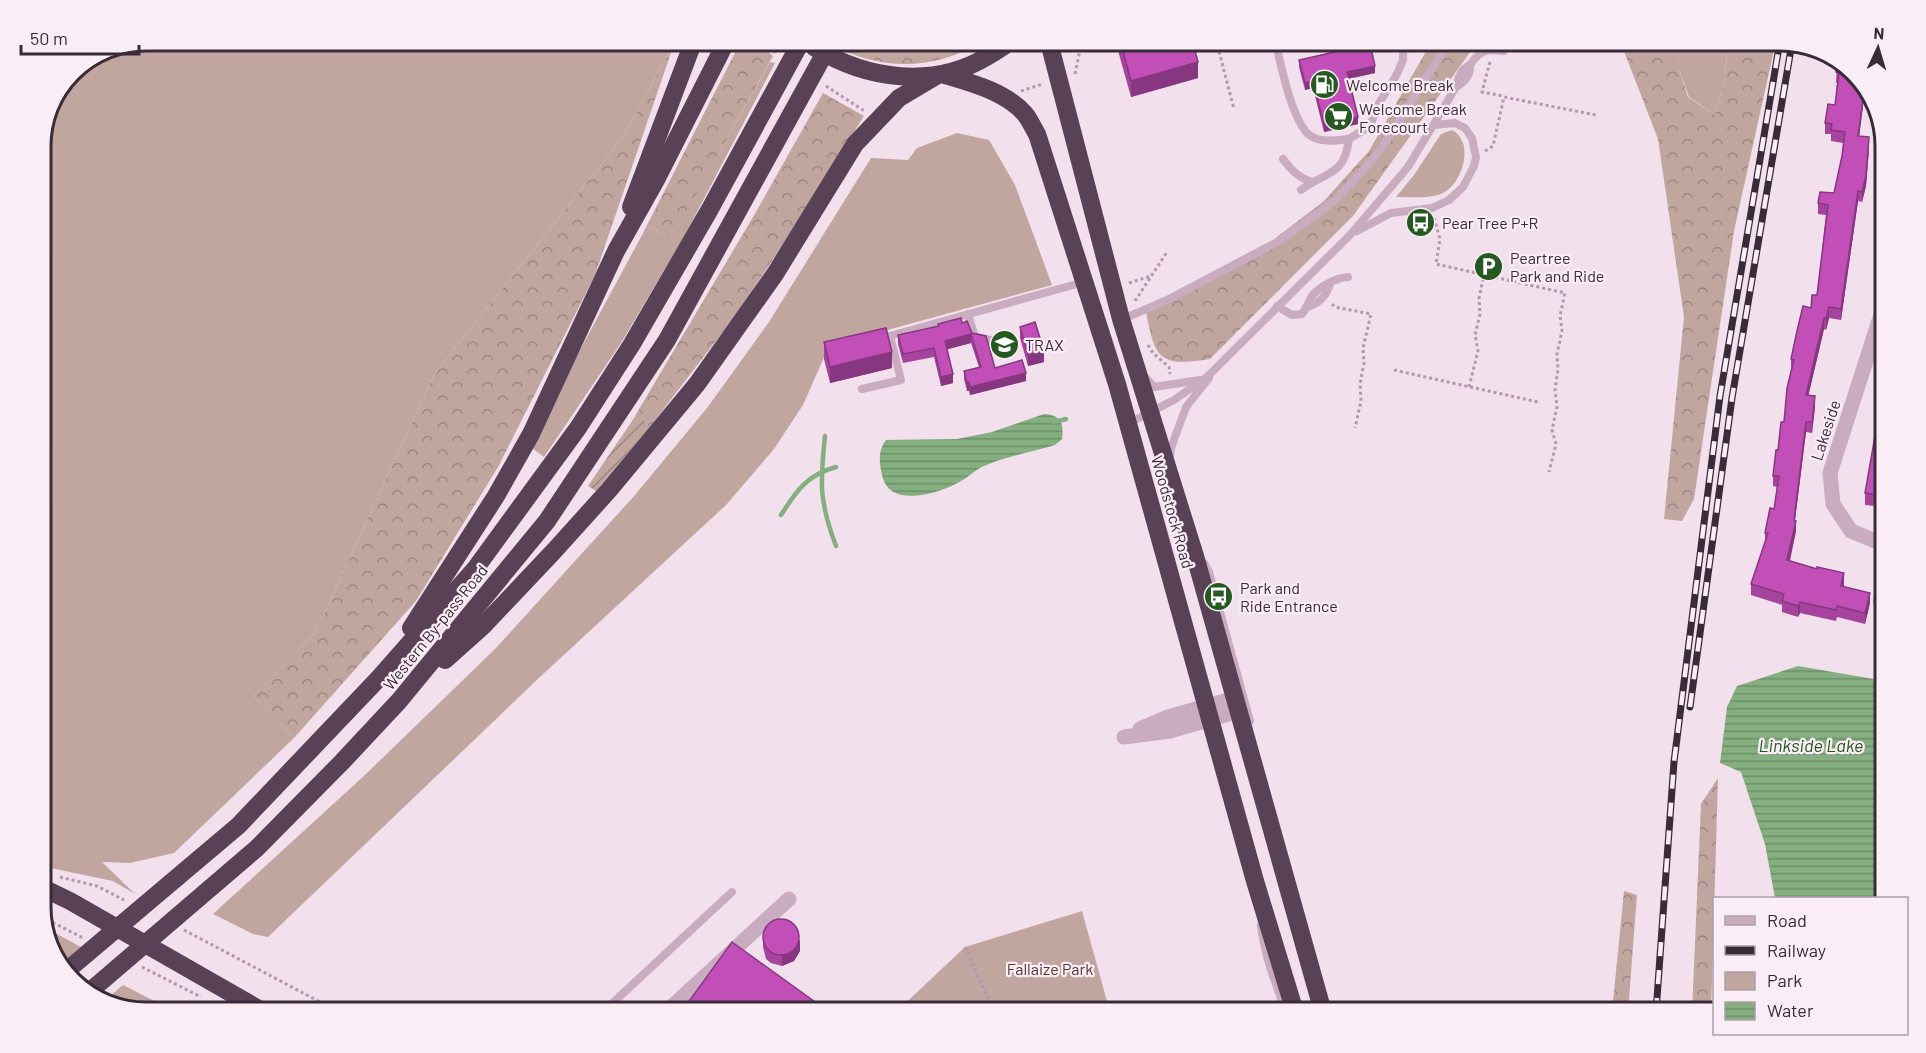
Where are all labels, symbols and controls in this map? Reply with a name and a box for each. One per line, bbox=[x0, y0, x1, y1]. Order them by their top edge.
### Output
scale bar bbox=[21, 18, 140, 56]
north arrow bbox=[1848, 18, 1908, 78]
text: N bbox=[1873, 23, 1885, 42]
text: 50 m bbox=[30, 27, 68, 49]
fuel station icon: Welcome Break bbox=[1309, 68, 1341, 100]
place label: Welcome Break bbox=[1346, 75, 1454, 94]
place label: Welcome Break Forecourt bbox=[1359, 99, 1467, 136]
supermarket icon: Welcome Break Forecourt bbox=[1322, 101, 1354, 133]
bus stop icon: Pear Tree P+R bbox=[1405, 206, 1437, 238]
place label: Pear Tree P+R bbox=[1442, 213, 1539, 232]
place label: Peartree Park and Ride bbox=[1510, 248, 1604, 285]
parking icon: Peartree Park and Ride bbox=[1473, 250, 1505, 282]
school or university icon: TRAX bbox=[988, 328, 1020, 360]
place label: TRAX bbox=[1025, 335, 1064, 354]
street label: Lakeside bbox=[1806, 397, 1844, 463]
street label: Woodstock Road bbox=[1148, 453, 1198, 571]
street label: Western By-pass Road bbox=[379, 561, 491, 693]
place label: Park and Ride Entrance bbox=[1240, 578, 1338, 615]
bus stop icon: Park and Ride Entrance bbox=[1203, 580, 1235, 612]
water label: Linkside Lake bbox=[1759, 734, 1863, 756]
legend bbox=[1713, 897, 1908, 1035]
text: Road bbox=[1767, 909, 1807, 931]
text: Railway bbox=[1767, 939, 1826, 961]
park label: Fallaize Park bbox=[1007, 959, 1093, 978]
text: Park bbox=[1767, 969, 1802, 991]
text: Water bbox=[1767, 999, 1814, 1021]

